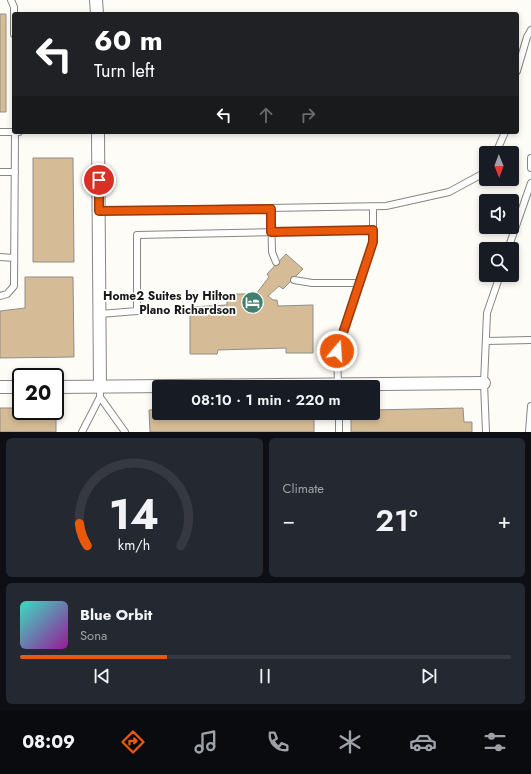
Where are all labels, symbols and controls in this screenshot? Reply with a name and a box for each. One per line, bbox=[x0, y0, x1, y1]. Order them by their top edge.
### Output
text: 60 m bbox=[94, 20, 163, 61]
icon: left bbox=[28, 28, 80, 80]
text: Turn left bbox=[94, 58, 154, 84]
icon: left bbox=[213, 104, 235, 126]
icon: ahead bbox=[255, 104, 277, 126]
icon: right bbox=[297, 104, 319, 126]
north arrow bbox=[479, 146, 519, 186]
map controls bbox=[479, 146, 519, 282]
pin bbox=[82, 163, 116, 197]
icon: arrive bbox=[88, 169, 110, 191]
button: sound bbox=[479, 194, 519, 234]
button: search bbox=[479, 242, 519, 282]
place label: Home2 Suites by Hilton Plano Richardson bbox=[103, 287, 236, 319]
hotel icon: Home2 Suites by Hilton Plano Richardson bbox=[239, 290, 265, 316]
position arrow bbox=[316, 330, 358, 372]
speed limit sign: 20 bbox=[12, 368, 64, 420]
text: 08:10 · 1 min · 220 m bbox=[191, 389, 341, 411]
text: Climate bbox=[283, 479, 324, 498]
text: 14 bbox=[109, 483, 159, 544]
text: 21° bbox=[375, 499, 418, 542]
text: − bbox=[283, 504, 295, 536]
text: + bbox=[497, 504, 511, 536]
text: km/h bbox=[118, 534, 150, 554]
text: Blue Orbit bbox=[80, 604, 152, 626]
text: Sona bbox=[80, 626, 107, 645]
icon: previous bbox=[91, 665, 113, 687]
icon: pause bbox=[254, 665, 276, 687]
icon: next bbox=[418, 665, 440, 687]
icon: directions bbox=[119, 728, 147, 756]
icon: music bbox=[192, 728, 220, 756]
icon: phone bbox=[264, 728, 292, 756]
icon: climate bbox=[336, 728, 364, 756]
icon: car bbox=[409, 728, 437, 756]
icon: filters bbox=[481, 728, 509, 756]
text: 08:09 bbox=[22, 729, 75, 755]

